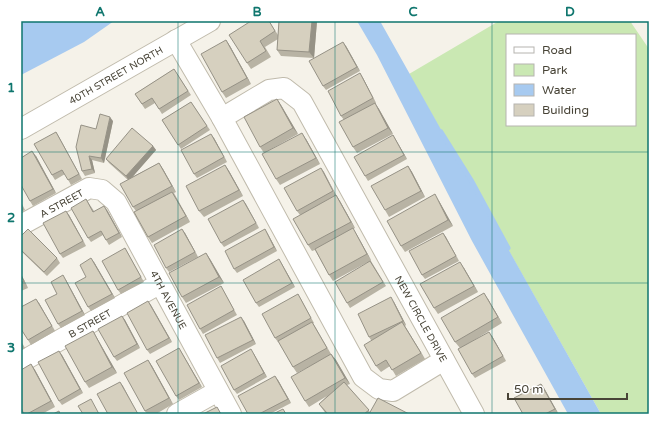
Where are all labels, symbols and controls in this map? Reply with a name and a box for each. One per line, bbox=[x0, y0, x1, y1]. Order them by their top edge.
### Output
text: A bbox=[95, 4, 105, 20]
text: B bbox=[252, 4, 262, 20]
text: C bbox=[408, 4, 418, 20]
text: D bbox=[565, 4, 575, 20]
legend bbox=[506, 34, 636, 126]
text: Road bbox=[542, 43, 572, 57]
street label: 40TH STREET NORTH bbox=[67, 44, 165, 107]
text: Park bbox=[542, 63, 568, 77]
text: 1 bbox=[7, 80, 15, 96]
text: Water bbox=[542, 83, 577, 97]
text: Building bbox=[542, 103, 589, 117]
street label: A STREET bbox=[38, 187, 86, 221]
text: 2 bbox=[7, 210, 15, 226]
street label: 4TH AVENUE bbox=[147, 269, 189, 331]
street label: NEW CIRCLE DRIVE bbox=[392, 274, 449, 364]
street label: B STREET bbox=[67, 307, 114, 341]
text: 3 bbox=[7, 340, 15, 356]
scale bar bbox=[508, 375, 627, 401]
text: 50 m bbox=[514, 382, 543, 396]

